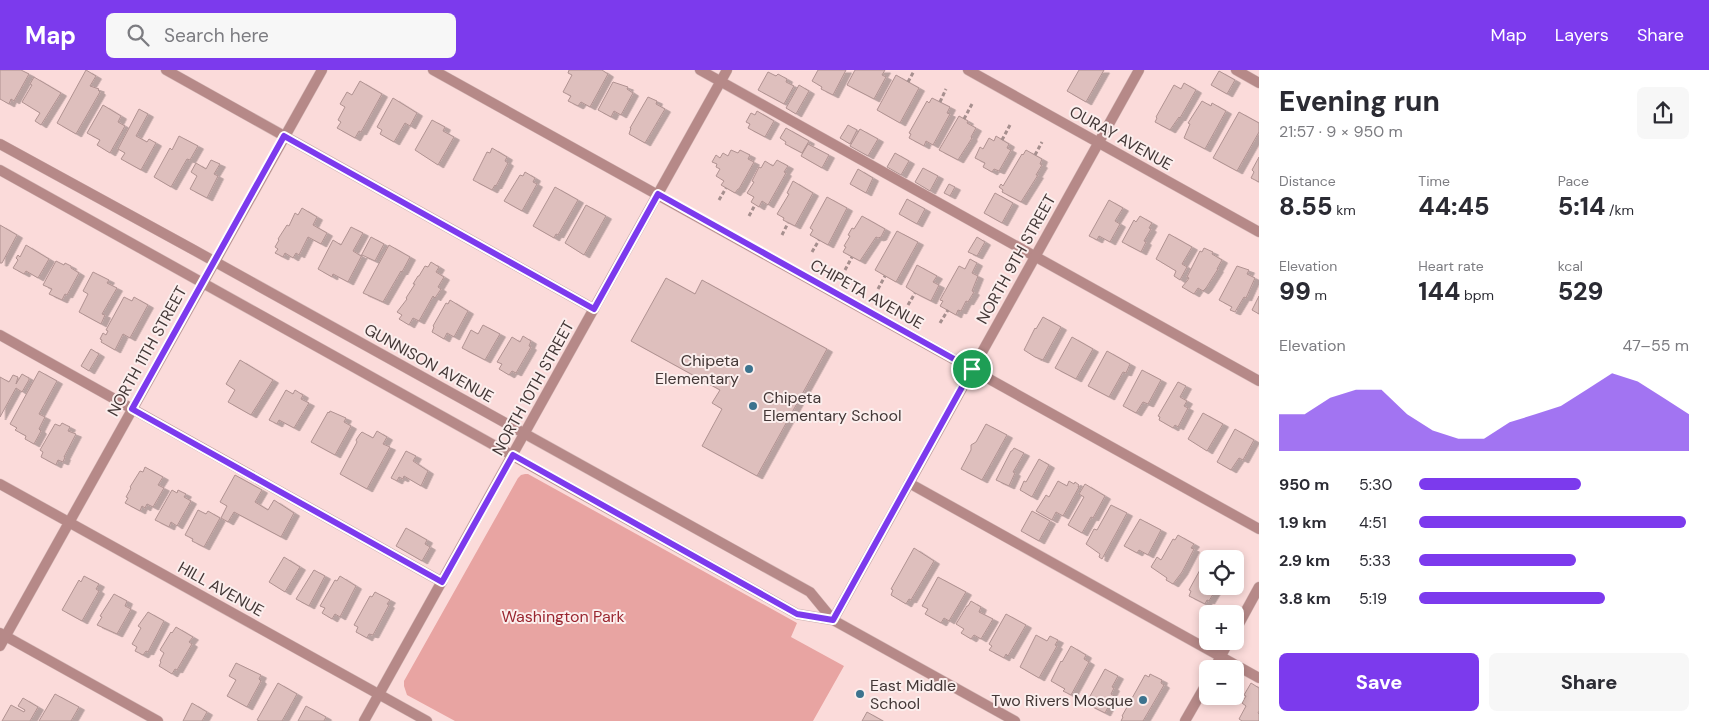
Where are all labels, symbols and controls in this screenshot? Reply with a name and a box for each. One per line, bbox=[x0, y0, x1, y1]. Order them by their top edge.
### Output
search box bbox=[106, 13, 456, 58]
text: Map bbox=[25, 20, 76, 51]
icon: search bbox=[124, 21, 152, 49]
text: Search here bbox=[164, 23, 269, 48]
text: Map bbox=[1491, 23, 1527, 47]
text: Layers bbox=[1555, 23, 1609, 47]
text: Share bbox=[1637, 23, 1684, 47]
text: Evening run bbox=[1279, 83, 1440, 120]
button: share bbox=[1637, 87, 1689, 139]
street label: OURAY AVENUE bbox=[1066, 101, 1176, 175]
text: 21:57 · 9 × 950 m bbox=[1279, 121, 1403, 142]
text: Distance bbox=[1279, 172, 1336, 190]
text: Time bbox=[1418, 172, 1450, 190]
text: Pace bbox=[1558, 172, 1589, 190]
street label: NORTH 9TH STREET bbox=[972, 190, 1060, 328]
text: 8.55 bbox=[1279, 190, 1332, 223]
text: 44:45 bbox=[1418, 190, 1490, 223]
text: 5:14 bbox=[1558, 190, 1605, 223]
text: km bbox=[1332, 201, 1356, 219]
text: /km bbox=[1605, 201, 1634, 219]
street label: CHIPETA AVENUE bbox=[807, 254, 927, 334]
text: Elevation bbox=[1279, 257, 1337, 275]
text: Heart rate bbox=[1418, 257, 1484, 275]
text: kcal bbox=[1558, 257, 1583, 275]
text: 99 bbox=[1279, 275, 1311, 308]
text: 144 bbox=[1418, 275, 1460, 308]
text: 529 bbox=[1558, 275, 1603, 308]
street label: NORTH 11TH STREET bbox=[102, 282, 192, 420]
text: m bbox=[1311, 286, 1327, 304]
text: bpm bbox=[1460, 286, 1494, 304]
street label: NORTH 10TH STREET bbox=[487, 317, 579, 459]
street label: GUNNISON AVENUE bbox=[361, 319, 497, 407]
text: Elevation bbox=[1279, 335, 1346, 356]
text: 47–55 m bbox=[1623, 335, 1689, 356]
pin bbox=[951, 348, 993, 390]
place label: Chipeta Elementary bbox=[655, 350, 739, 389]
icon: arrive bbox=[958, 355, 986, 383]
marker: Chipeta Elementary bbox=[743, 363, 755, 375]
place label: Chipeta Elementary School bbox=[763, 387, 901, 426]
marker: Chipeta Elementary School bbox=[747, 400, 759, 412]
text: 950 m bbox=[1279, 474, 1329, 495]
text: 5:30 bbox=[1359, 474, 1392, 495]
text: 1.9 km bbox=[1279, 512, 1327, 533]
text: 4:51 bbox=[1359, 512, 1387, 533]
map controls bbox=[1199, 550, 1244, 705]
button: locate bbox=[1199, 550, 1244, 595]
text: 2.9 km bbox=[1279, 550, 1330, 571]
text: 5:33 bbox=[1359, 550, 1391, 571]
street label: HILL AVENUE bbox=[174, 557, 268, 621]
text: 3.8 km bbox=[1279, 588, 1331, 609]
text: 5:19 bbox=[1359, 588, 1387, 609]
button: + bbox=[1199, 605, 1244, 650]
park label: Washington Park bbox=[501, 606, 625, 627]
button: Save bbox=[1279, 653, 1479, 711]
button: Share bbox=[1489, 653, 1689, 711]
button: − bbox=[1199, 660, 1244, 705]
place label: East Middle School bbox=[870, 675, 956, 714]
marker: East Middle School bbox=[854, 688, 866, 700]
place label: Two Rivers Mosque bbox=[991, 690, 1133, 711]
marker: Two Rivers Mosque bbox=[1137, 694, 1149, 706]

